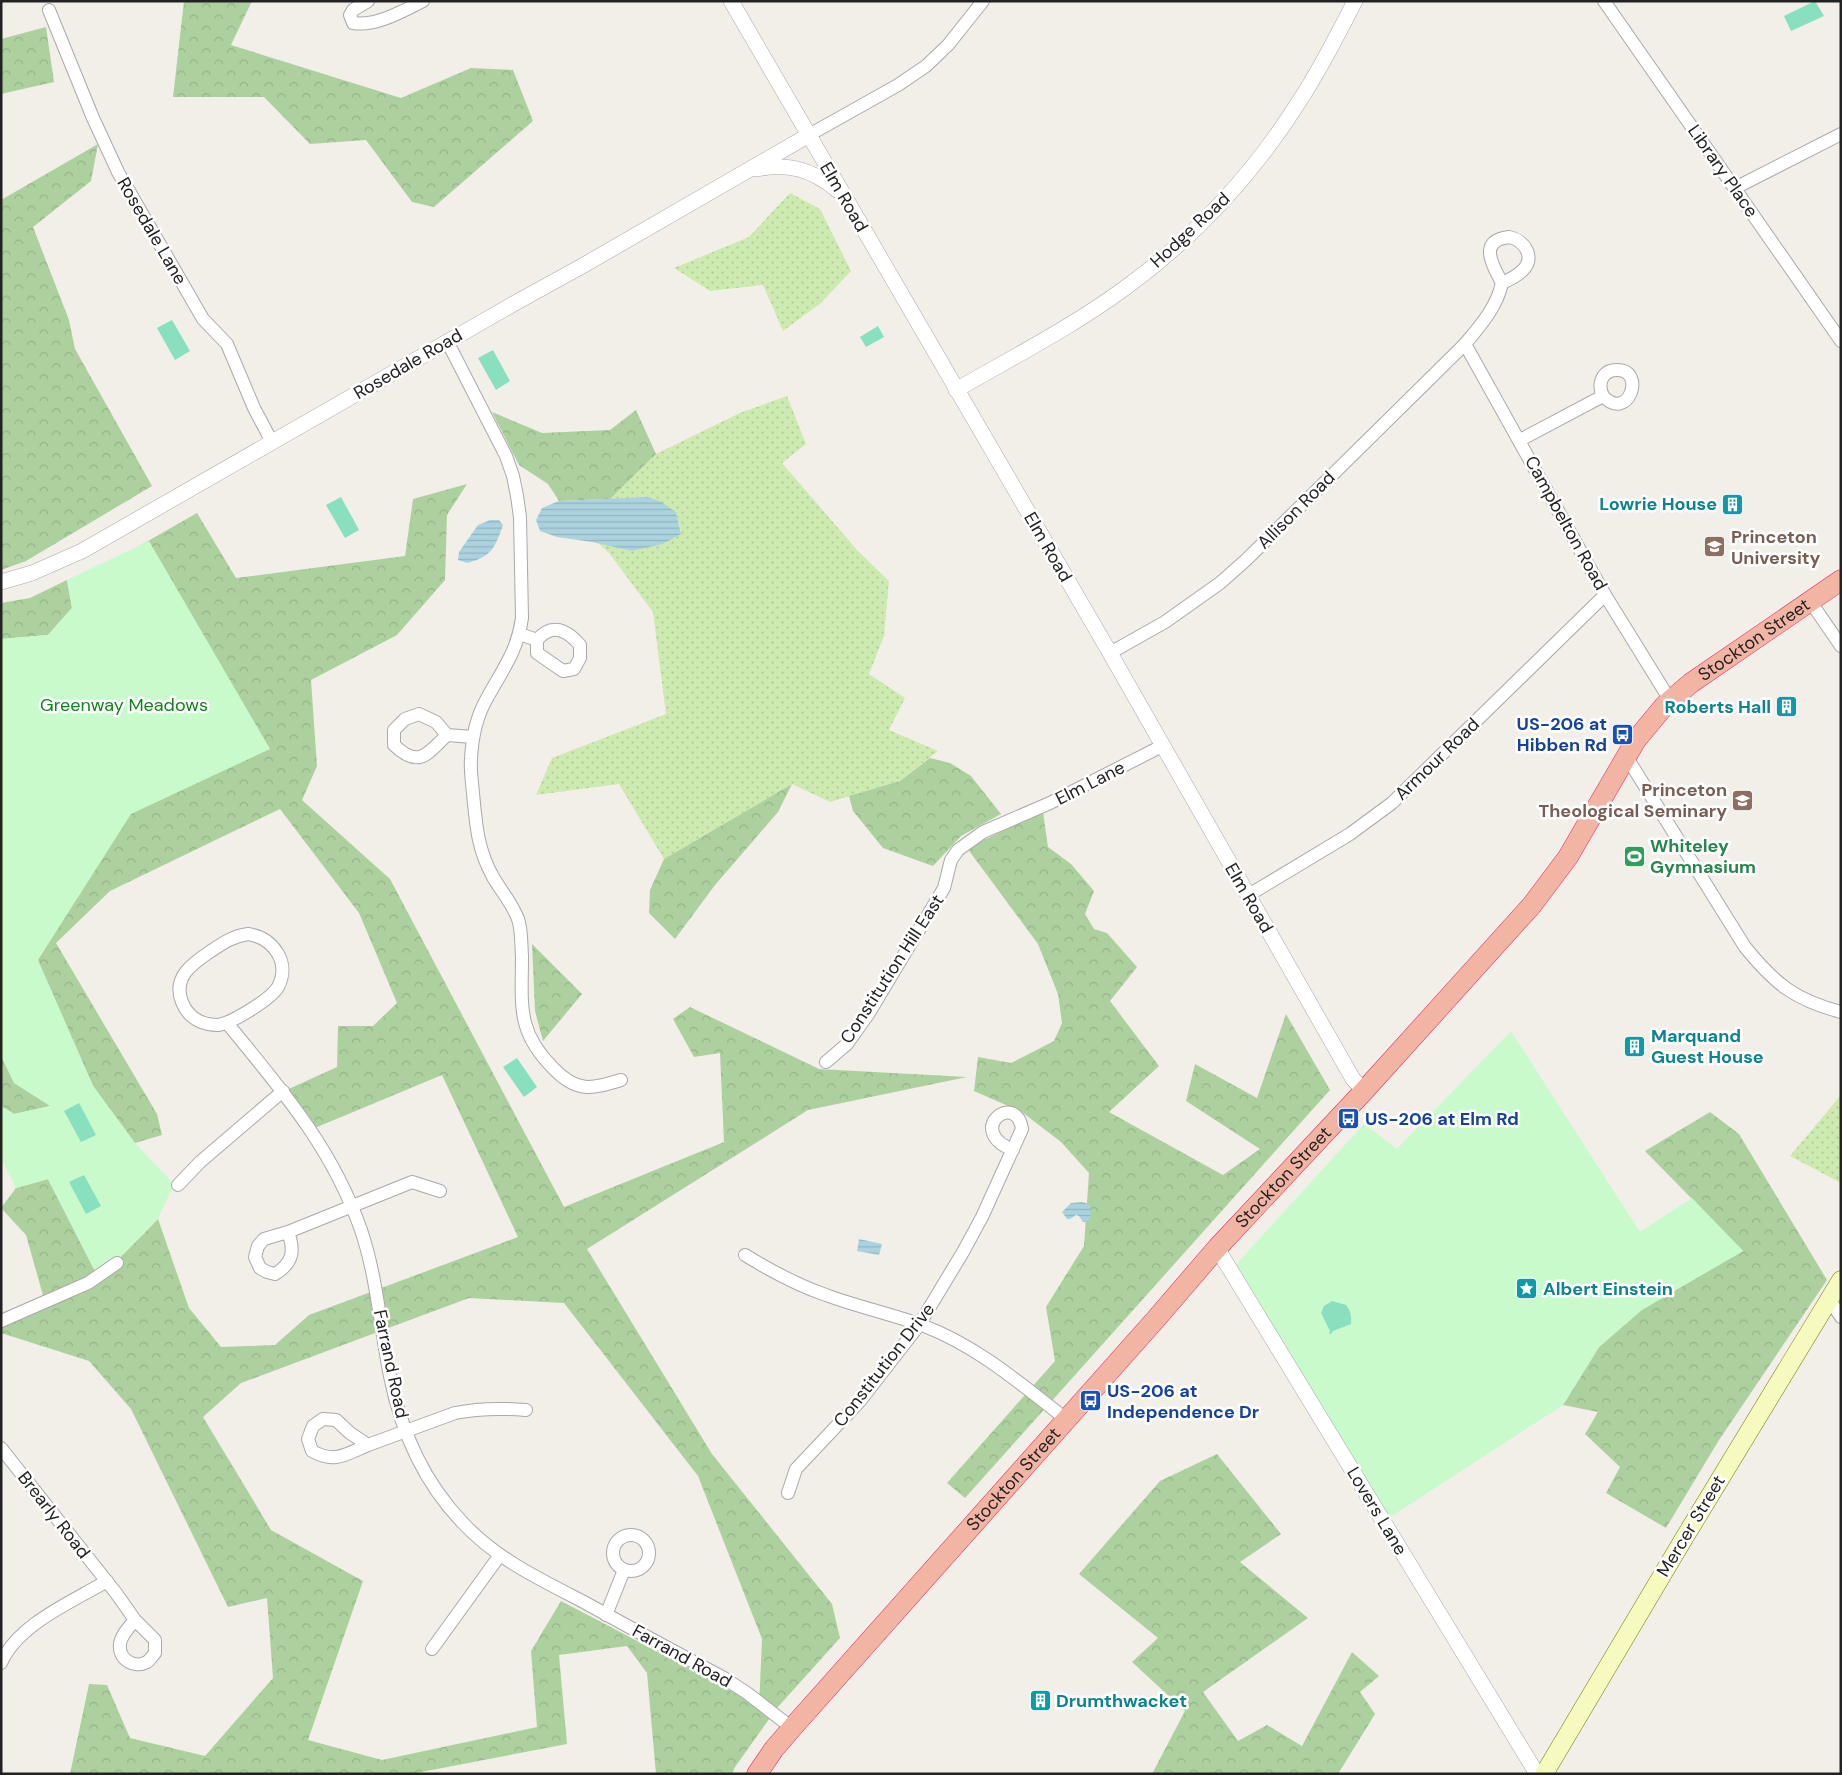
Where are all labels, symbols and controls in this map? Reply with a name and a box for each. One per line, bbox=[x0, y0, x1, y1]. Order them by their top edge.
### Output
street label: Library Place bbox=[1682, 120, 1764, 222]
street label: Elm Road bbox=[814, 158, 874, 236]
street label: Rosedale Lane bbox=[112, 173, 192, 289]
street label: Hodge Road bbox=[1145, 187, 1235, 273]
street label: Rosedale Road bbox=[349, 323, 467, 405]
street label: Campbelton Road bbox=[1519, 452, 1613, 594]
street label: Allison Road bbox=[1252, 466, 1340, 554]
place label: Lowrie House bbox=[1599, 492, 1717, 516]
building icon: Lowrie House bbox=[1721, 492, 1745, 516]
street label: Elm Road bbox=[1018, 508, 1078, 586]
place label: Princeton University bbox=[1731, 525, 1821, 570]
school or university icon: Princeton University bbox=[1703, 535, 1727, 559]
street label: Stockton Street bbox=[1693, 593, 1815, 687]
park label: Greenway Meadows bbox=[40, 693, 208, 717]
place label: Roberts Hall bbox=[1665, 695, 1771, 719]
building icon: Roberts Hall bbox=[1775, 695, 1799, 719]
place label: US-206 at Hibben Rd bbox=[1517, 712, 1607, 757]
street label: Armour Road bbox=[1389, 713, 1485, 805]
bus stop icon: US-206 at Hibben Rd bbox=[1611, 722, 1635, 746]
street label: Elm Lane bbox=[1051, 755, 1129, 811]
place label: Princeton Theological Seminary bbox=[1538, 778, 1727, 823]
school or university icon: Princeton Theological Seminary bbox=[1731, 788, 1755, 812]
place label: Whiteley Gymnasium bbox=[1650, 834, 1756, 879]
sports icon: Whiteley Gymnasium bbox=[1622, 844, 1646, 868]
street label: Elm Road bbox=[1219, 859, 1279, 937]
street label: Constitution Hill East bbox=[835, 890, 949, 1048]
place label: Marquand Guest House bbox=[1651, 1024, 1764, 1069]
building icon: Marquand Guest House bbox=[1623, 1034, 1647, 1058]
bus stop icon: US-206 at Elm Rd bbox=[1337, 1107, 1361, 1131]
place label: US-206 at Elm Rd bbox=[1365, 1107, 1519, 1131]
street label: Stockton Street bbox=[1230, 1121, 1337, 1233]
place icon: Albert Einstein bbox=[1515, 1277, 1539, 1301]
place label: Albert Einstein bbox=[1543, 1277, 1673, 1301]
street label: Constitution Drive bbox=[828, 1298, 940, 1432]
street label: Farrand Road bbox=[368, 1308, 414, 1420]
place label: US-206 at Independence Dr bbox=[1107, 1379, 1259, 1424]
bus stop icon: US-206 at Independence Dr bbox=[1079, 1389, 1103, 1413]
street label: Stockton Street bbox=[961, 1422, 1066, 1536]
street label: Lovers Lane bbox=[1341, 1462, 1413, 1560]
street label: Brearly Road bbox=[12, 1466, 96, 1564]
street label: Mercer Street bbox=[1651, 1471, 1731, 1581]
street label: Farrand Road bbox=[628, 1619, 736, 1693]
building icon: Drumthwacket bbox=[1028, 1689, 1052, 1713]
place label: Drumthwacket bbox=[1056, 1689, 1187, 1713]

